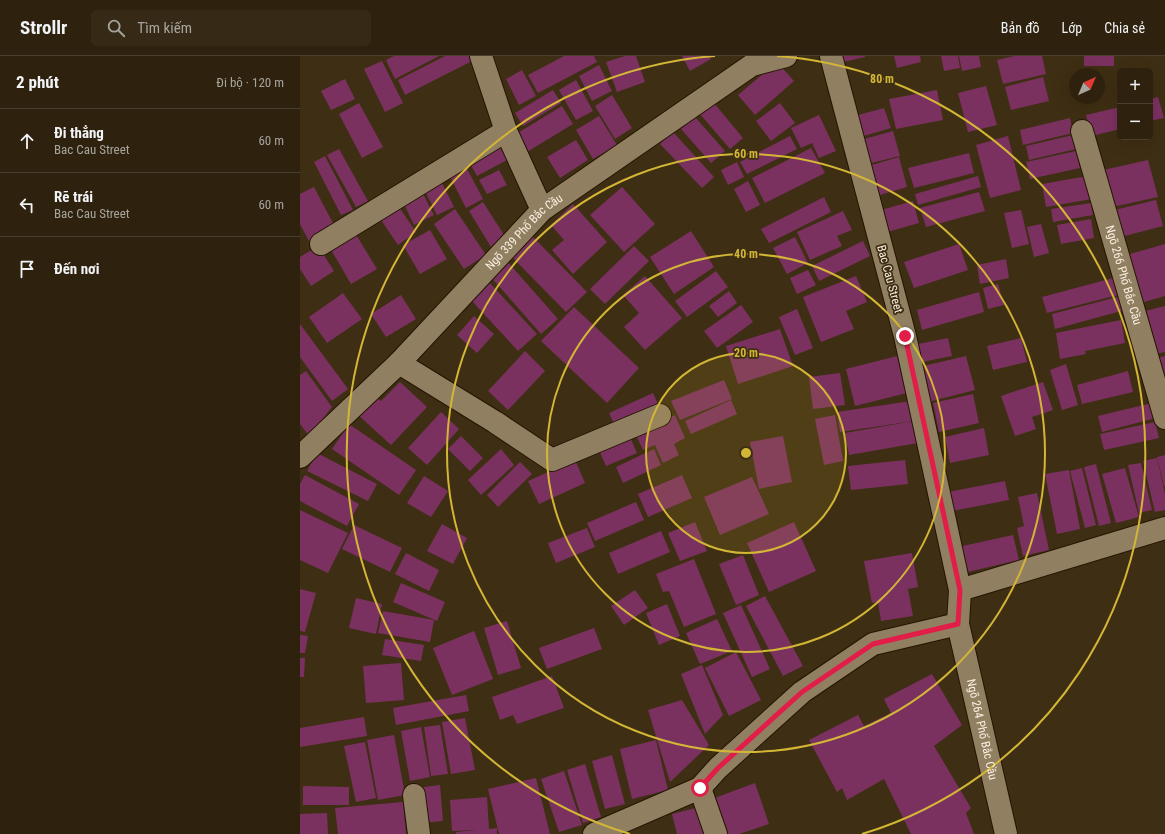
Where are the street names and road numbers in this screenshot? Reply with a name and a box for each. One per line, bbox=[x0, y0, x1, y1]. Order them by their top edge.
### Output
street label: Ngõ 339 Phố Bắc Cầu bbox=[483, 191, 566, 273]
street label: Ngõ 266 Phố Bắc Cầu bbox=[1103, 224, 1145, 327]
street label: Bac Cau Street bbox=[874, 243, 906, 315]
street label: Ngõ 264 Phố Bắc Cầu bbox=[964, 678, 1000, 781]

